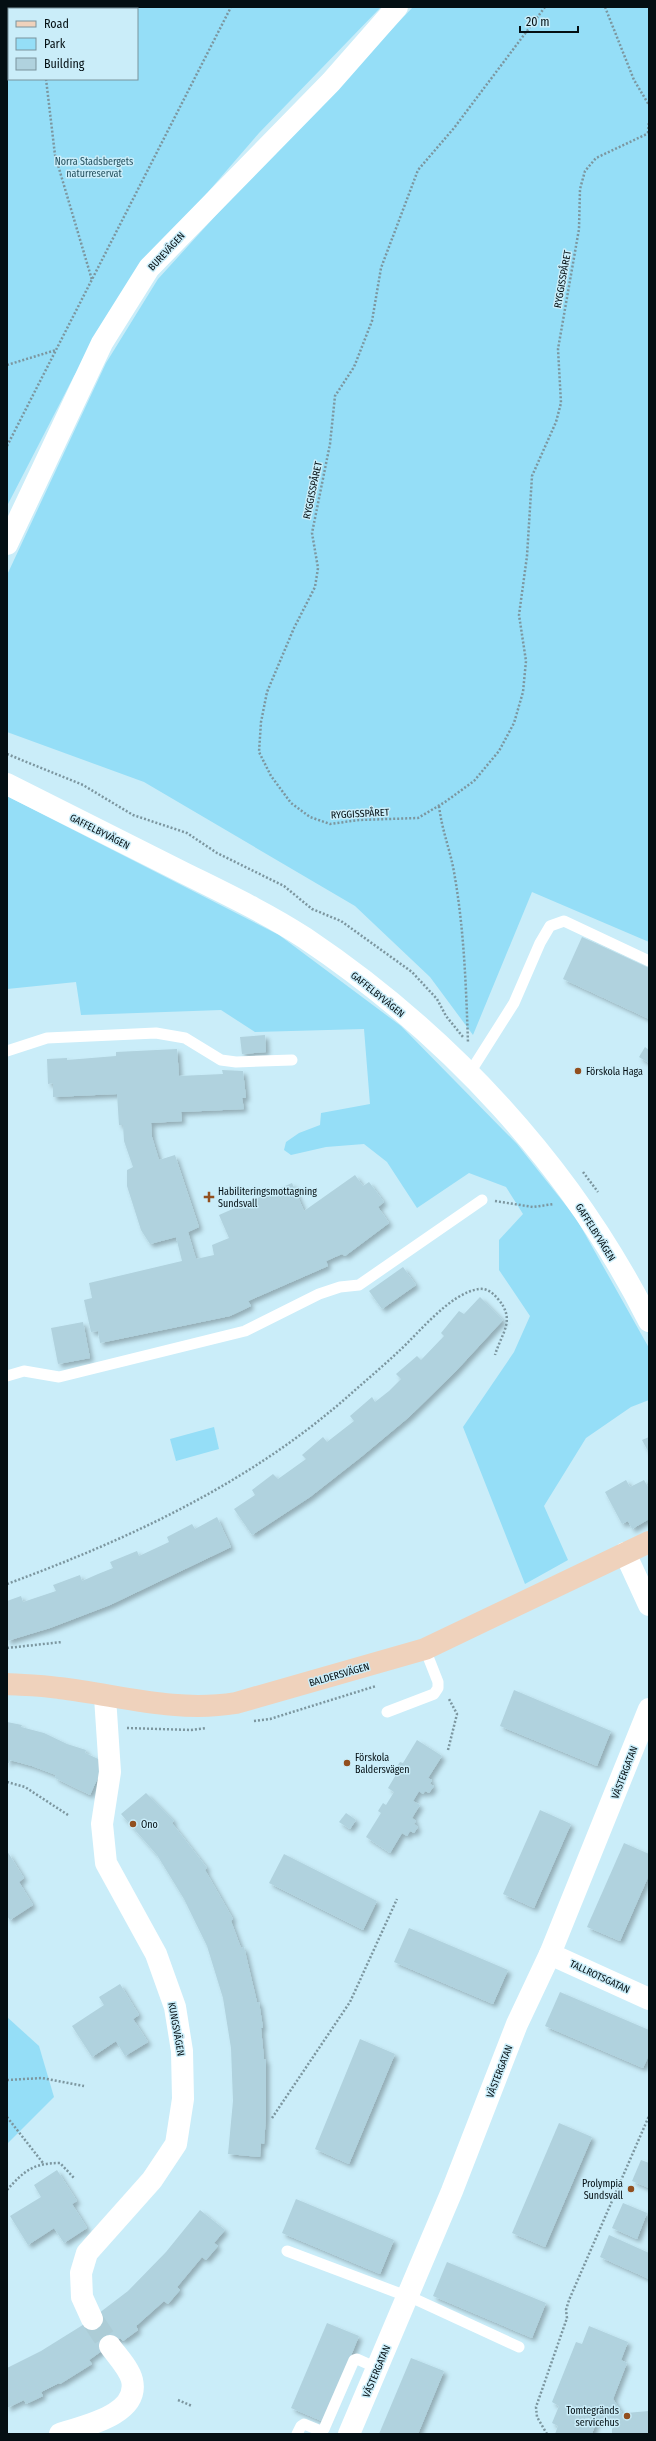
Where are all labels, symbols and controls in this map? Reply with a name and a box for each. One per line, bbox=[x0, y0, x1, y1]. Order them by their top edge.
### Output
legend bbox=[8, 8, 138, 80]
scale bar bbox=[520, 8, 578, 34]
text: 20 m bbox=[526, 15, 550, 29]
text: Road bbox=[44, 17, 69, 31]
text: Park bbox=[44, 37, 66, 51]
text: Building bbox=[44, 57, 85, 71]
park label: Norra Stadsbergets naturreservat bbox=[55, 156, 133, 180]
street label: BUREVÄGEN bbox=[145, 229, 188, 273]
street label: RYGGISSPÅRET bbox=[550, 249, 574, 309]
street label: RYGGISSPÅRET bbox=[299, 460, 325, 520]
street label: RYGGISSPÅRET bbox=[330, 804, 390, 822]
street label: GAFFELBYVÄGEN bbox=[68, 811, 132, 852]
street label: GAFFELBYVÄGEN bbox=[348, 969, 407, 1020]
marker: Förskola Haga bbox=[573, 1066, 583, 1076]
place label: Förskola Haga bbox=[586, 1066, 643, 1078]
place label: Habiliteringsmottagning Sundsvall bbox=[218, 1186, 317, 1210]
marker: Habiliteringsmottagning Sundsvall bbox=[203, 1191, 215, 1203]
street label: GAFFELBYVÄGEN bbox=[573, 1201, 618, 1264]
street label: BALDERSVÄGEN bbox=[307, 1660, 371, 1689]
street label: VÄSTERGATAN bbox=[608, 1744, 640, 1800]
place label: Förskola Baldersvägen bbox=[355, 1752, 410, 1776]
marker: Förskola Baldersvägen bbox=[342, 1758, 352, 1768]
marker: Ono bbox=[128, 1819, 138, 1829]
place label: Ono bbox=[141, 1819, 158, 1831]
street label: TALLROTSGATAN bbox=[568, 1958, 632, 1996]
street label: KUNGSVÄGEN bbox=[165, 2001, 188, 2057]
street label: VÄSTERGATAN bbox=[483, 2043, 515, 2099]
place label: Prolympia Sundsvall bbox=[582, 2178, 623, 2202]
marker: Prolympia Sundsvall bbox=[626, 2184, 636, 2194]
street label: VÄSTERGATAN bbox=[360, 2343, 393, 2399]
place label: Tomtegränds servicehus bbox=[566, 2405, 619, 2429]
marker: Tomtegränds servicehus bbox=[622, 2411, 632, 2421]

